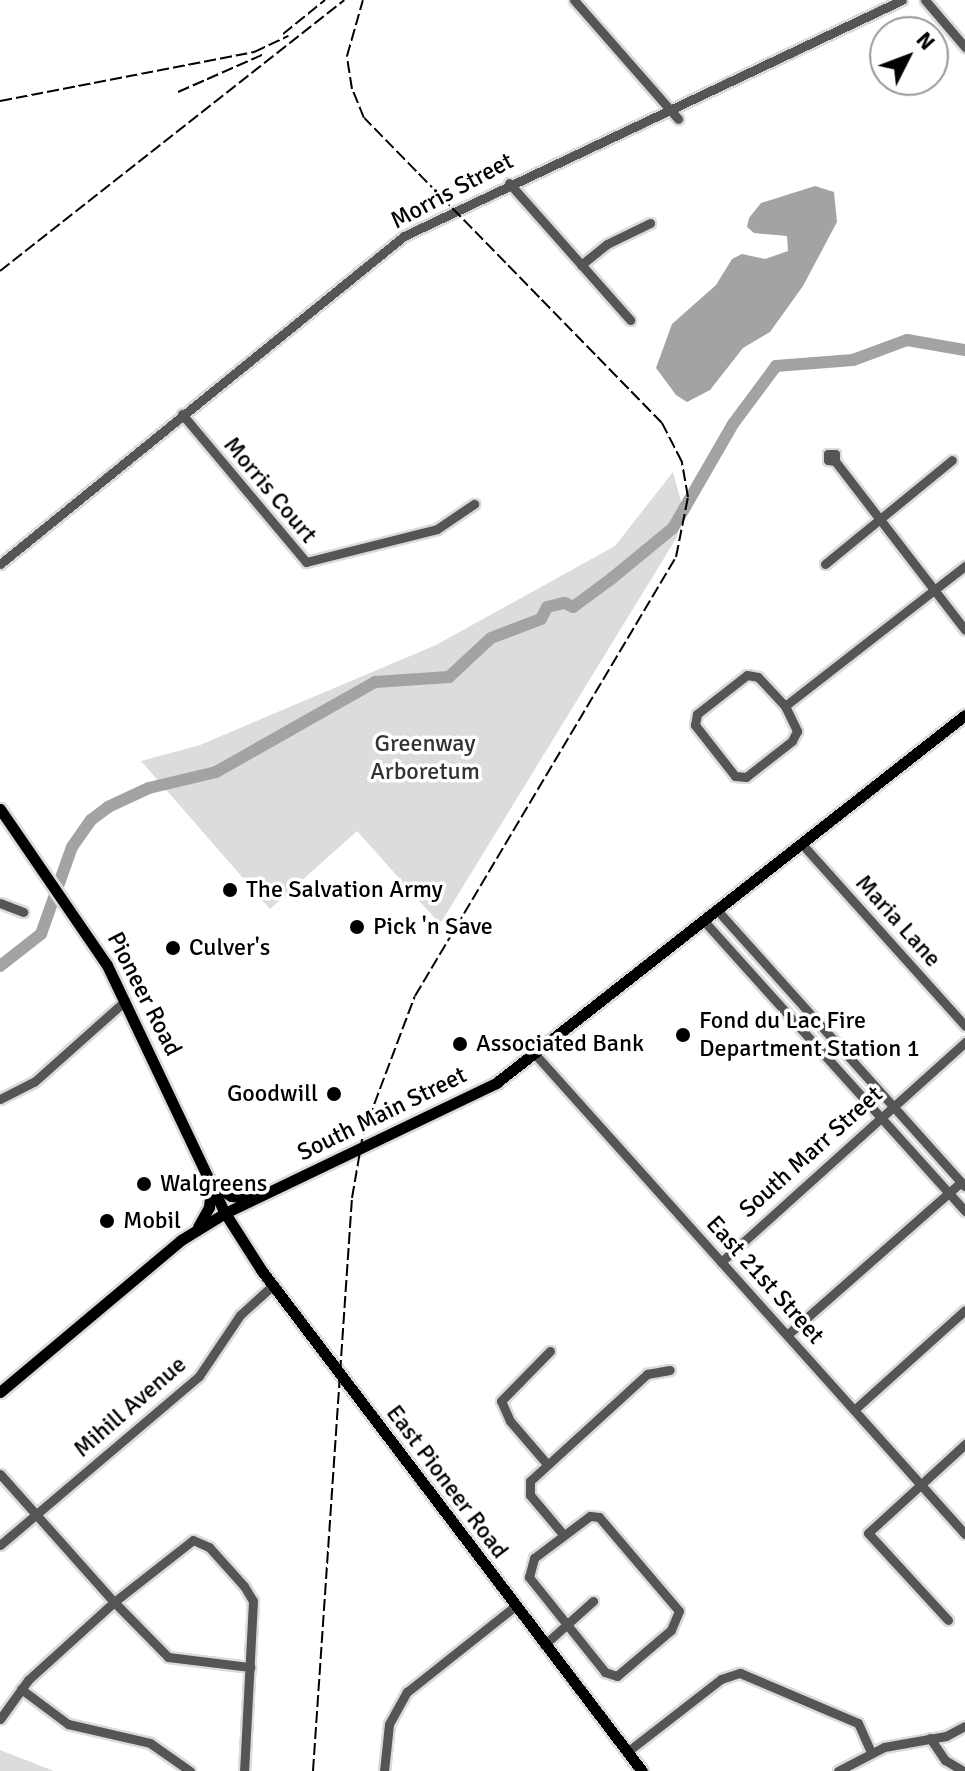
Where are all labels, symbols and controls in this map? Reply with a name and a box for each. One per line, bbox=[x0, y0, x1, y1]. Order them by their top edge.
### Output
north arrow bbox=[869, 16, 949, 96]
text: N bbox=[911, 26, 941, 56]
street label: Morris Street bbox=[386, 147, 518, 235]
street label: Morris Court bbox=[217, 431, 323, 549]
park label: Greenway Arboretum bbox=[370, 730, 480, 786]
street label: Maria Lane bbox=[849, 869, 947, 973]
place label: The Salvation Army bbox=[246, 876, 443, 904]
marker: The Salvation Army bbox=[221, 881, 239, 899]
place label: Pick 'n Save bbox=[373, 913, 493, 941]
marker: Pick 'n Save bbox=[348, 918, 366, 936]
street label: Pioneer Road bbox=[100, 927, 188, 1061]
place label: Culver's bbox=[189, 934, 270, 962]
marker: Culver's bbox=[164, 939, 182, 957]
place label: Fond du Lac Fire Department Station 1 bbox=[699, 1007, 920, 1063]
marker: Fond du Lac Fire Department Station 1 bbox=[674, 1026, 692, 1044]
place label: Associated Bank bbox=[476, 1030, 644, 1058]
marker: Associated Bank bbox=[451, 1035, 469, 1053]
street label: South Main Street bbox=[293, 1061, 471, 1167]
place label: Goodwill bbox=[227, 1080, 318, 1108]
street label: South Marr Street bbox=[733, 1080, 889, 1224]
marker: Goodwill bbox=[325, 1085, 343, 1103]
place label: Walgreens bbox=[160, 1170, 267, 1198]
marker: Walgreens bbox=[135, 1175, 153, 1193]
place label: Mobil bbox=[123, 1207, 181, 1235]
street label: East 21st Street bbox=[700, 1210, 830, 1350]
marker: Mobil bbox=[98, 1212, 116, 1230]
street label: Mihill Avenue bbox=[68, 1350, 192, 1464]
street label: East Pioneer Road bbox=[380, 1399, 514, 1565]

